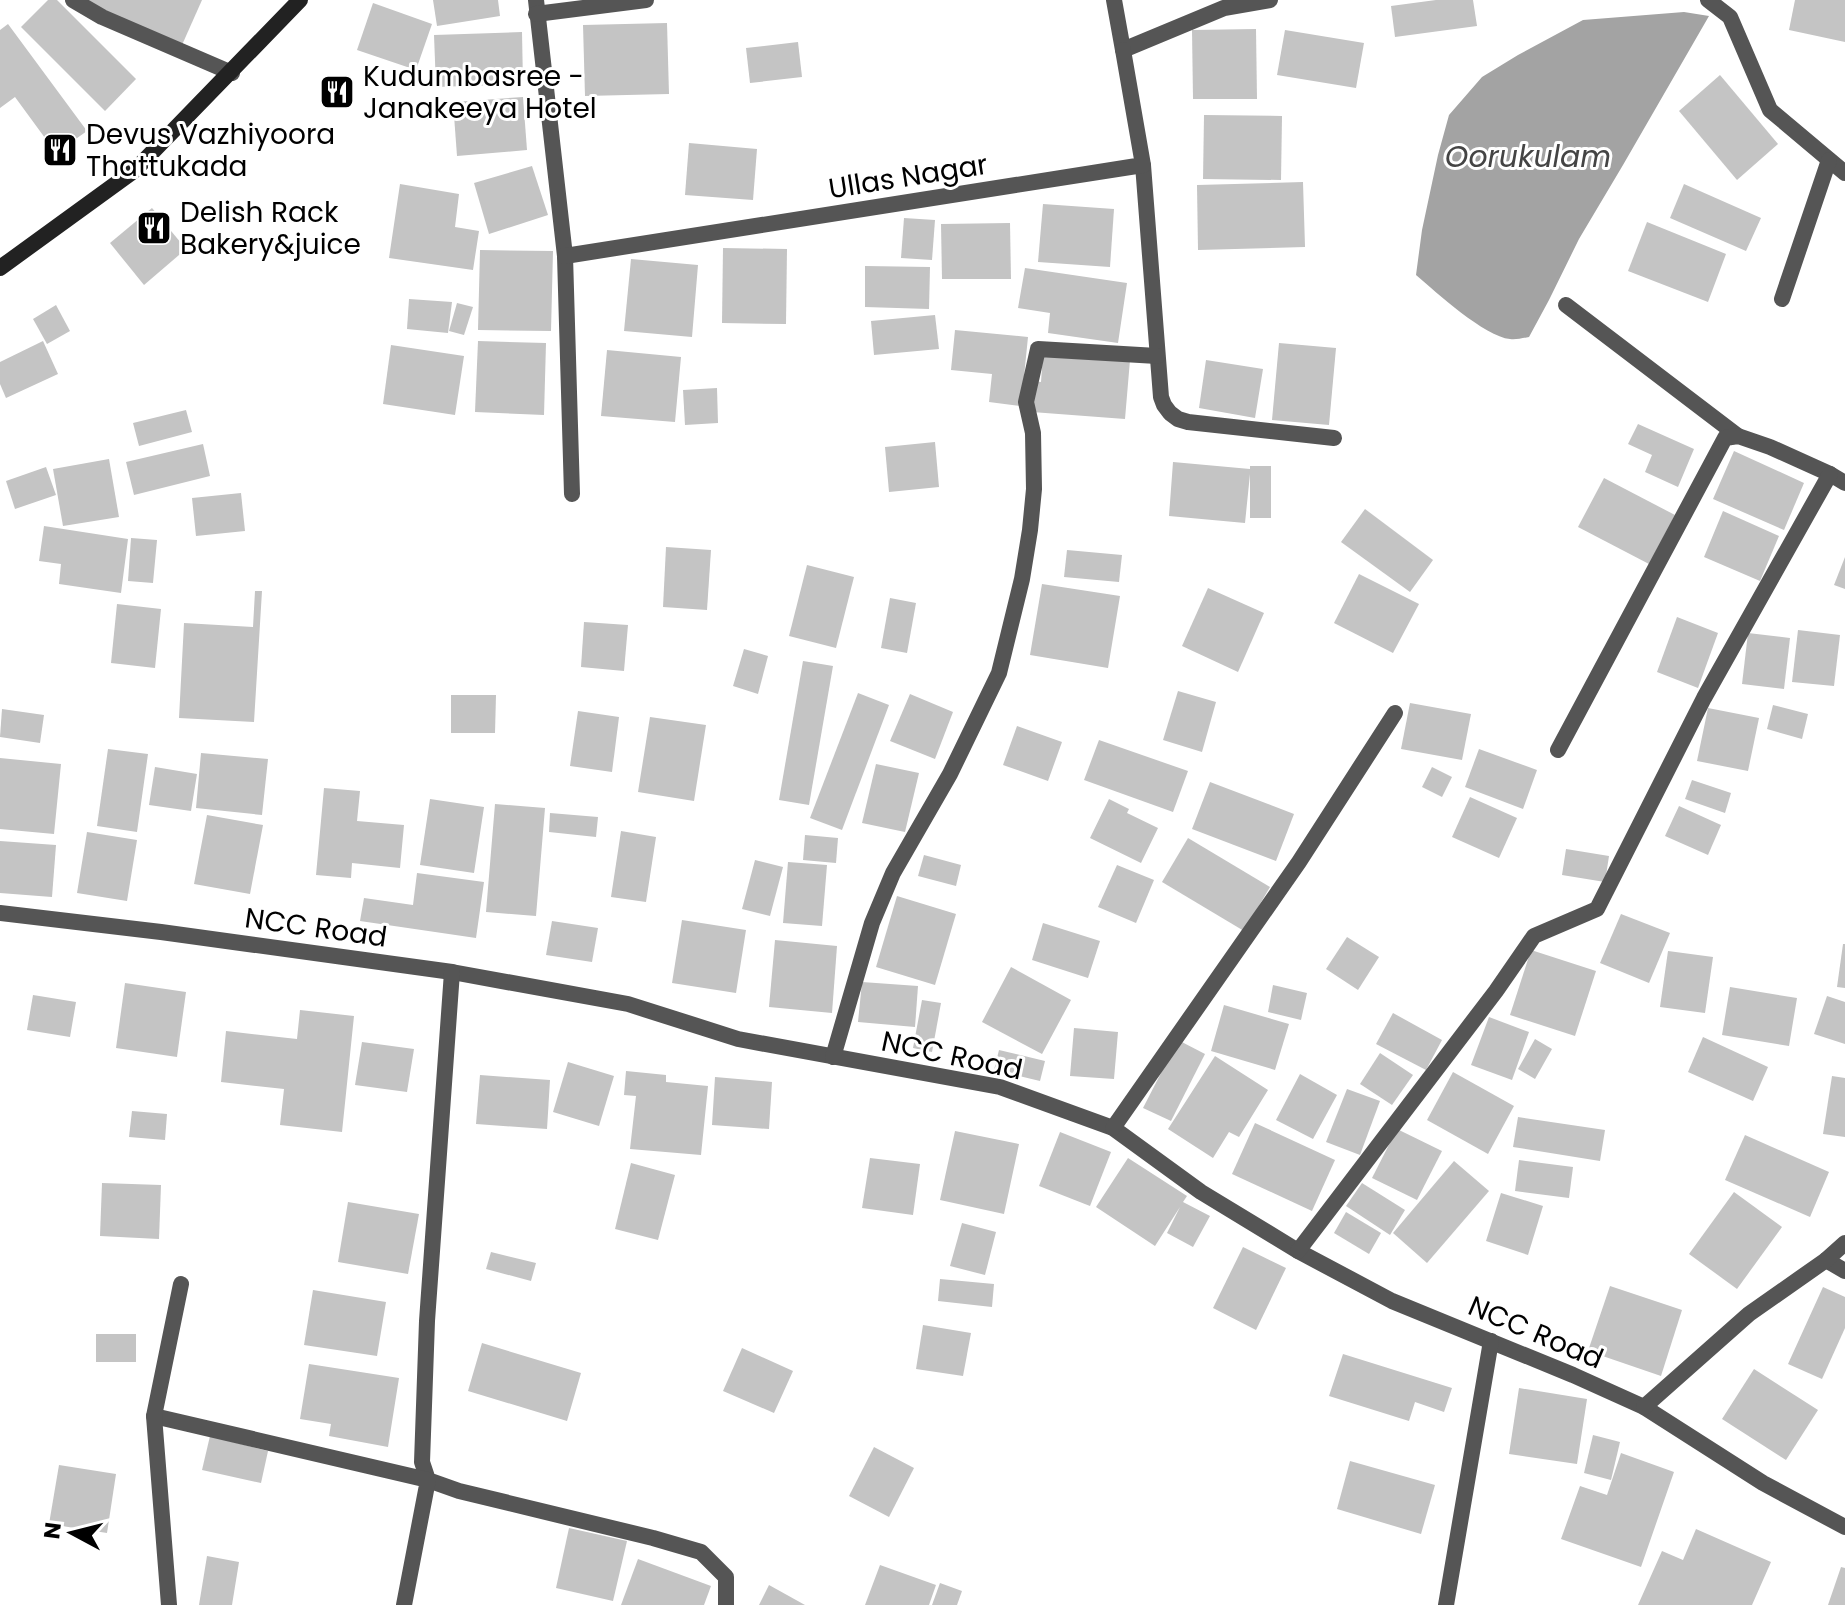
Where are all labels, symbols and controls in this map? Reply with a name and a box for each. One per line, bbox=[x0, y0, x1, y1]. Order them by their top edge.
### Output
place label: Kudumbasree - Janakeeya Hotel bbox=[363, 57, 597, 128]
restaurant icon: Kudumbasree - Janakeeya Hotel bbox=[318, 73, 356, 111]
place label: Devus Vazhiyoora Thattukada bbox=[86, 115, 335, 186]
restaurant icon: Devus Vazhiyoora Thattukada bbox=[41, 131, 79, 169]
water label: Oorukulam bbox=[1445, 135, 1611, 178]
street label: Ullas Nagar bbox=[826, 145, 990, 208]
place label: Delish Rack Bakery&juice bbox=[180, 193, 361, 264]
restaurant icon: Delish Rack Bakery&juice bbox=[135, 209, 173, 247]
street label: NCC Road bbox=[242, 898, 390, 957]
street label: NCC Road bbox=[878, 1022, 1026, 1089]
street label: NCC Road bbox=[1462, 1287, 1609, 1378]
north arrow bbox=[32, 1493, 112, 1573]
text: N bbox=[36, 1521, 69, 1541]

